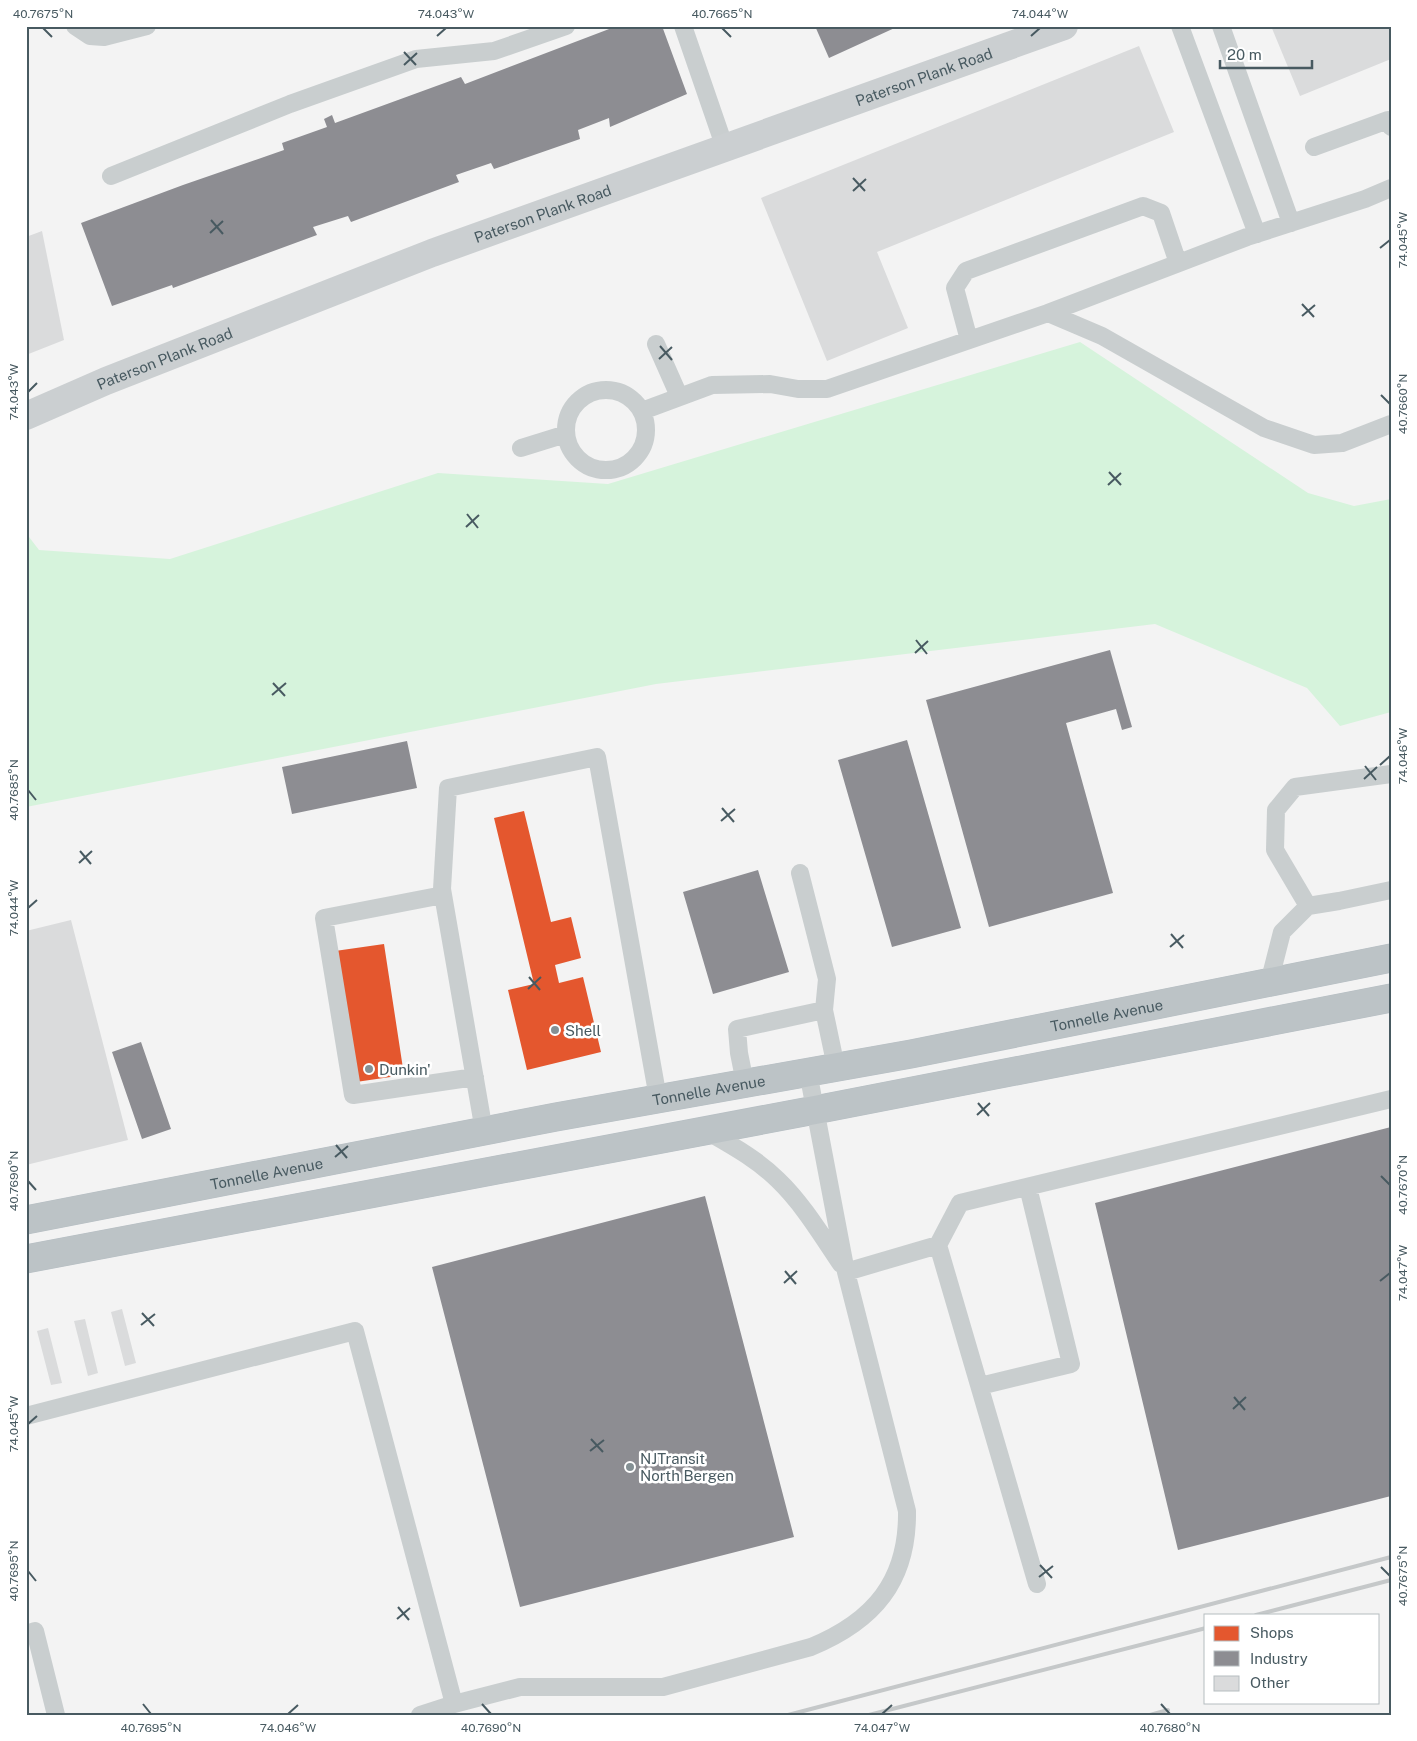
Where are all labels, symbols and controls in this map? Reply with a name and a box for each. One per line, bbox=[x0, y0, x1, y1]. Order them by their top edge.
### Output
text: 40.7675°N bbox=[13, 7, 73, 21]
text: 74.043°W bbox=[418, 7, 475, 21]
text: 40.7665°N bbox=[691, 7, 753, 21]
text: 74.044°W bbox=[1012, 7, 1069, 21]
scale bar bbox=[1220, 38, 1312, 70]
street label: Paterson Plank Road bbox=[853, 44, 995, 109]
text: 20 m bbox=[1227, 46, 1262, 63]
street label: Paterson Plank Road bbox=[472, 181, 613, 246]
text: 74.045°W bbox=[1396, 211, 1410, 268]
street label: Paterson Plank Road bbox=[94, 324, 235, 393]
text: 74.043°W bbox=[7, 363, 21, 420]
text: 40.7660°N bbox=[1396, 374, 1410, 434]
text: 74.046°W bbox=[1396, 727, 1410, 784]
text: 40.7685°N bbox=[7, 759, 21, 821]
text: 74.044°W bbox=[7, 879, 21, 936]
street label: Tonnelle Avenue bbox=[1049, 995, 1164, 1034]
place label: Shell bbox=[565, 1022, 601, 1039]
marker: Shell bbox=[549, 1024, 561, 1036]
place label: Dunkin' bbox=[379, 1061, 431, 1078]
marker: Dunkin' bbox=[363, 1063, 375, 1075]
street label: Tonnelle Avenue bbox=[651, 1072, 766, 1108]
text: 40.7690°N bbox=[7, 1151, 21, 1211]
street label: Tonnelle Avenue bbox=[209, 1154, 324, 1193]
text: 40.7670°N bbox=[1396, 1155, 1410, 1215]
text: 74.047°W bbox=[1396, 1244, 1410, 1301]
text: 74.045°W bbox=[7, 1395, 21, 1452]
place label: NJTransit North Bergen bbox=[640, 1450, 734, 1484]
marker: NJTransit North Bergen bbox=[624, 1461, 636, 1473]
text: 40.7695°N bbox=[7, 1540, 21, 1602]
text: 40.7675°N bbox=[1396, 1546, 1410, 1606]
legend bbox=[1204, 1614, 1380, 1704]
text: Shops bbox=[1250, 1624, 1294, 1641]
text: Industry bbox=[1250, 1650, 1308, 1667]
text: Other bbox=[1250, 1674, 1290, 1691]
text: 40.7695°N bbox=[120, 1721, 182, 1735]
text: 74.046°W bbox=[260, 1721, 317, 1735]
text: 40.7690°N bbox=[461, 1721, 521, 1735]
text: 74.047°W bbox=[854, 1721, 911, 1735]
text: 40.7680°N bbox=[1140, 1721, 1200, 1735]

